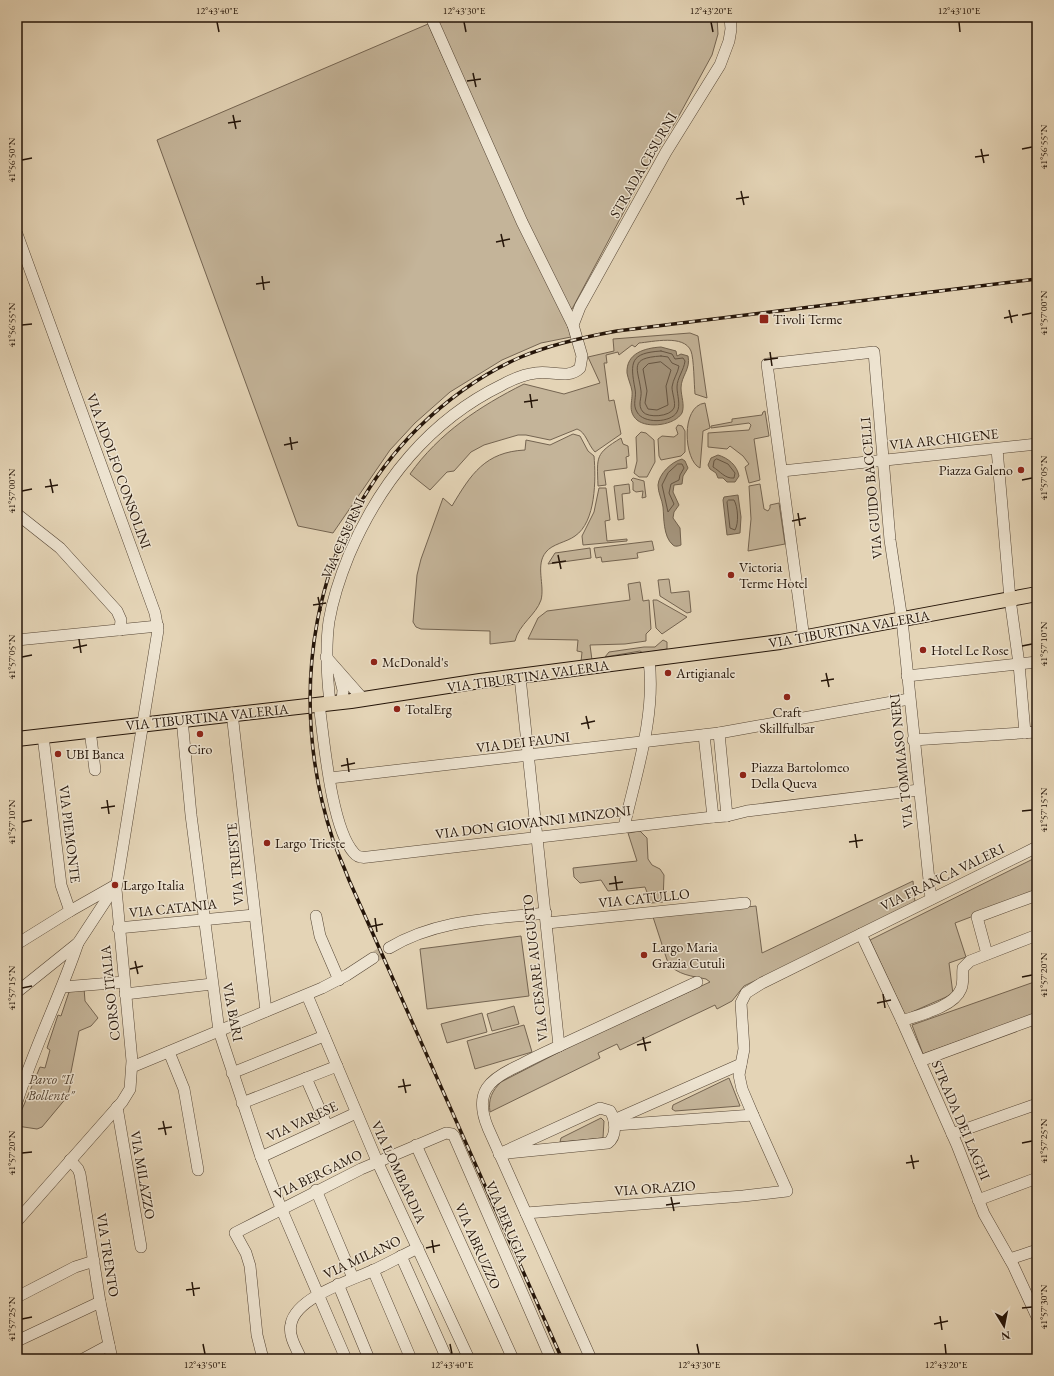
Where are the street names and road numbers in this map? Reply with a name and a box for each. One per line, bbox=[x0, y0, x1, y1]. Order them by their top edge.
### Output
street label: STRADA CESURNI bbox=[605, 109, 681, 221]
street label: VIA ADOLFO CONSOLINI bbox=[82, 391, 156, 551]
street label: VIA GUIDO BACCELLI bbox=[856, 416, 886, 560]
street label: VIA ARCHIGENE bbox=[889, 424, 999, 454]
street label: VIA CESURNI bbox=[317, 494, 369, 581]
street label: VIA TIBURTINA VALERIA bbox=[767, 606, 931, 652]
street label: VIA TIBURTINA VALERIA bbox=[446, 656, 610, 696]
street label: VIA TOMMASO NERI bbox=[885, 693, 917, 829]
street label: VIA TIBURTINA VALERIA bbox=[125, 699, 290, 734]
street label: VIA DEI FAUNI bbox=[475, 727, 571, 757]
street label: VIA PIEMONTE bbox=[55, 784, 85, 884]
street label: VIA DON GIOVANNI MINZONI bbox=[434, 801, 632, 843]
street label: VIA TRIESTE bbox=[222, 822, 248, 906]
street label: VIA FRANCA VALERI bbox=[877, 839, 1007, 915]
street label: VIA CATULLO bbox=[597, 884, 691, 912]
street label: VIA CESARE AUGUSTO bbox=[518, 893, 552, 1043]
street label: VIA CATANIA bbox=[128, 894, 218, 922]
street label: CORSO ITALIA bbox=[96, 944, 124, 1042]
street label: VIA BARI bbox=[219, 981, 248, 1043]
street label: STRADA DEI LAGHI bbox=[928, 1057, 994, 1183]
street label: VIA VARESE bbox=[264, 1097, 340, 1145]
street label: VIA LOMBARDIA bbox=[367, 1118, 431, 1226]
street label: VIA MILAZZO bbox=[126, 1129, 160, 1221]
street label: VIA BERGAMO bbox=[271, 1145, 365, 1203]
street label: VIA ORAZIO bbox=[614, 1176, 697, 1200]
street label: VIA PERUGIA bbox=[482, 1178, 532, 1266]
street label: VIA ABRUZZO bbox=[451, 1200, 505, 1292]
street label: VIA TRENTO bbox=[92, 1212, 124, 1299]
street label: VIA MILANO bbox=[320, 1231, 404, 1283]

